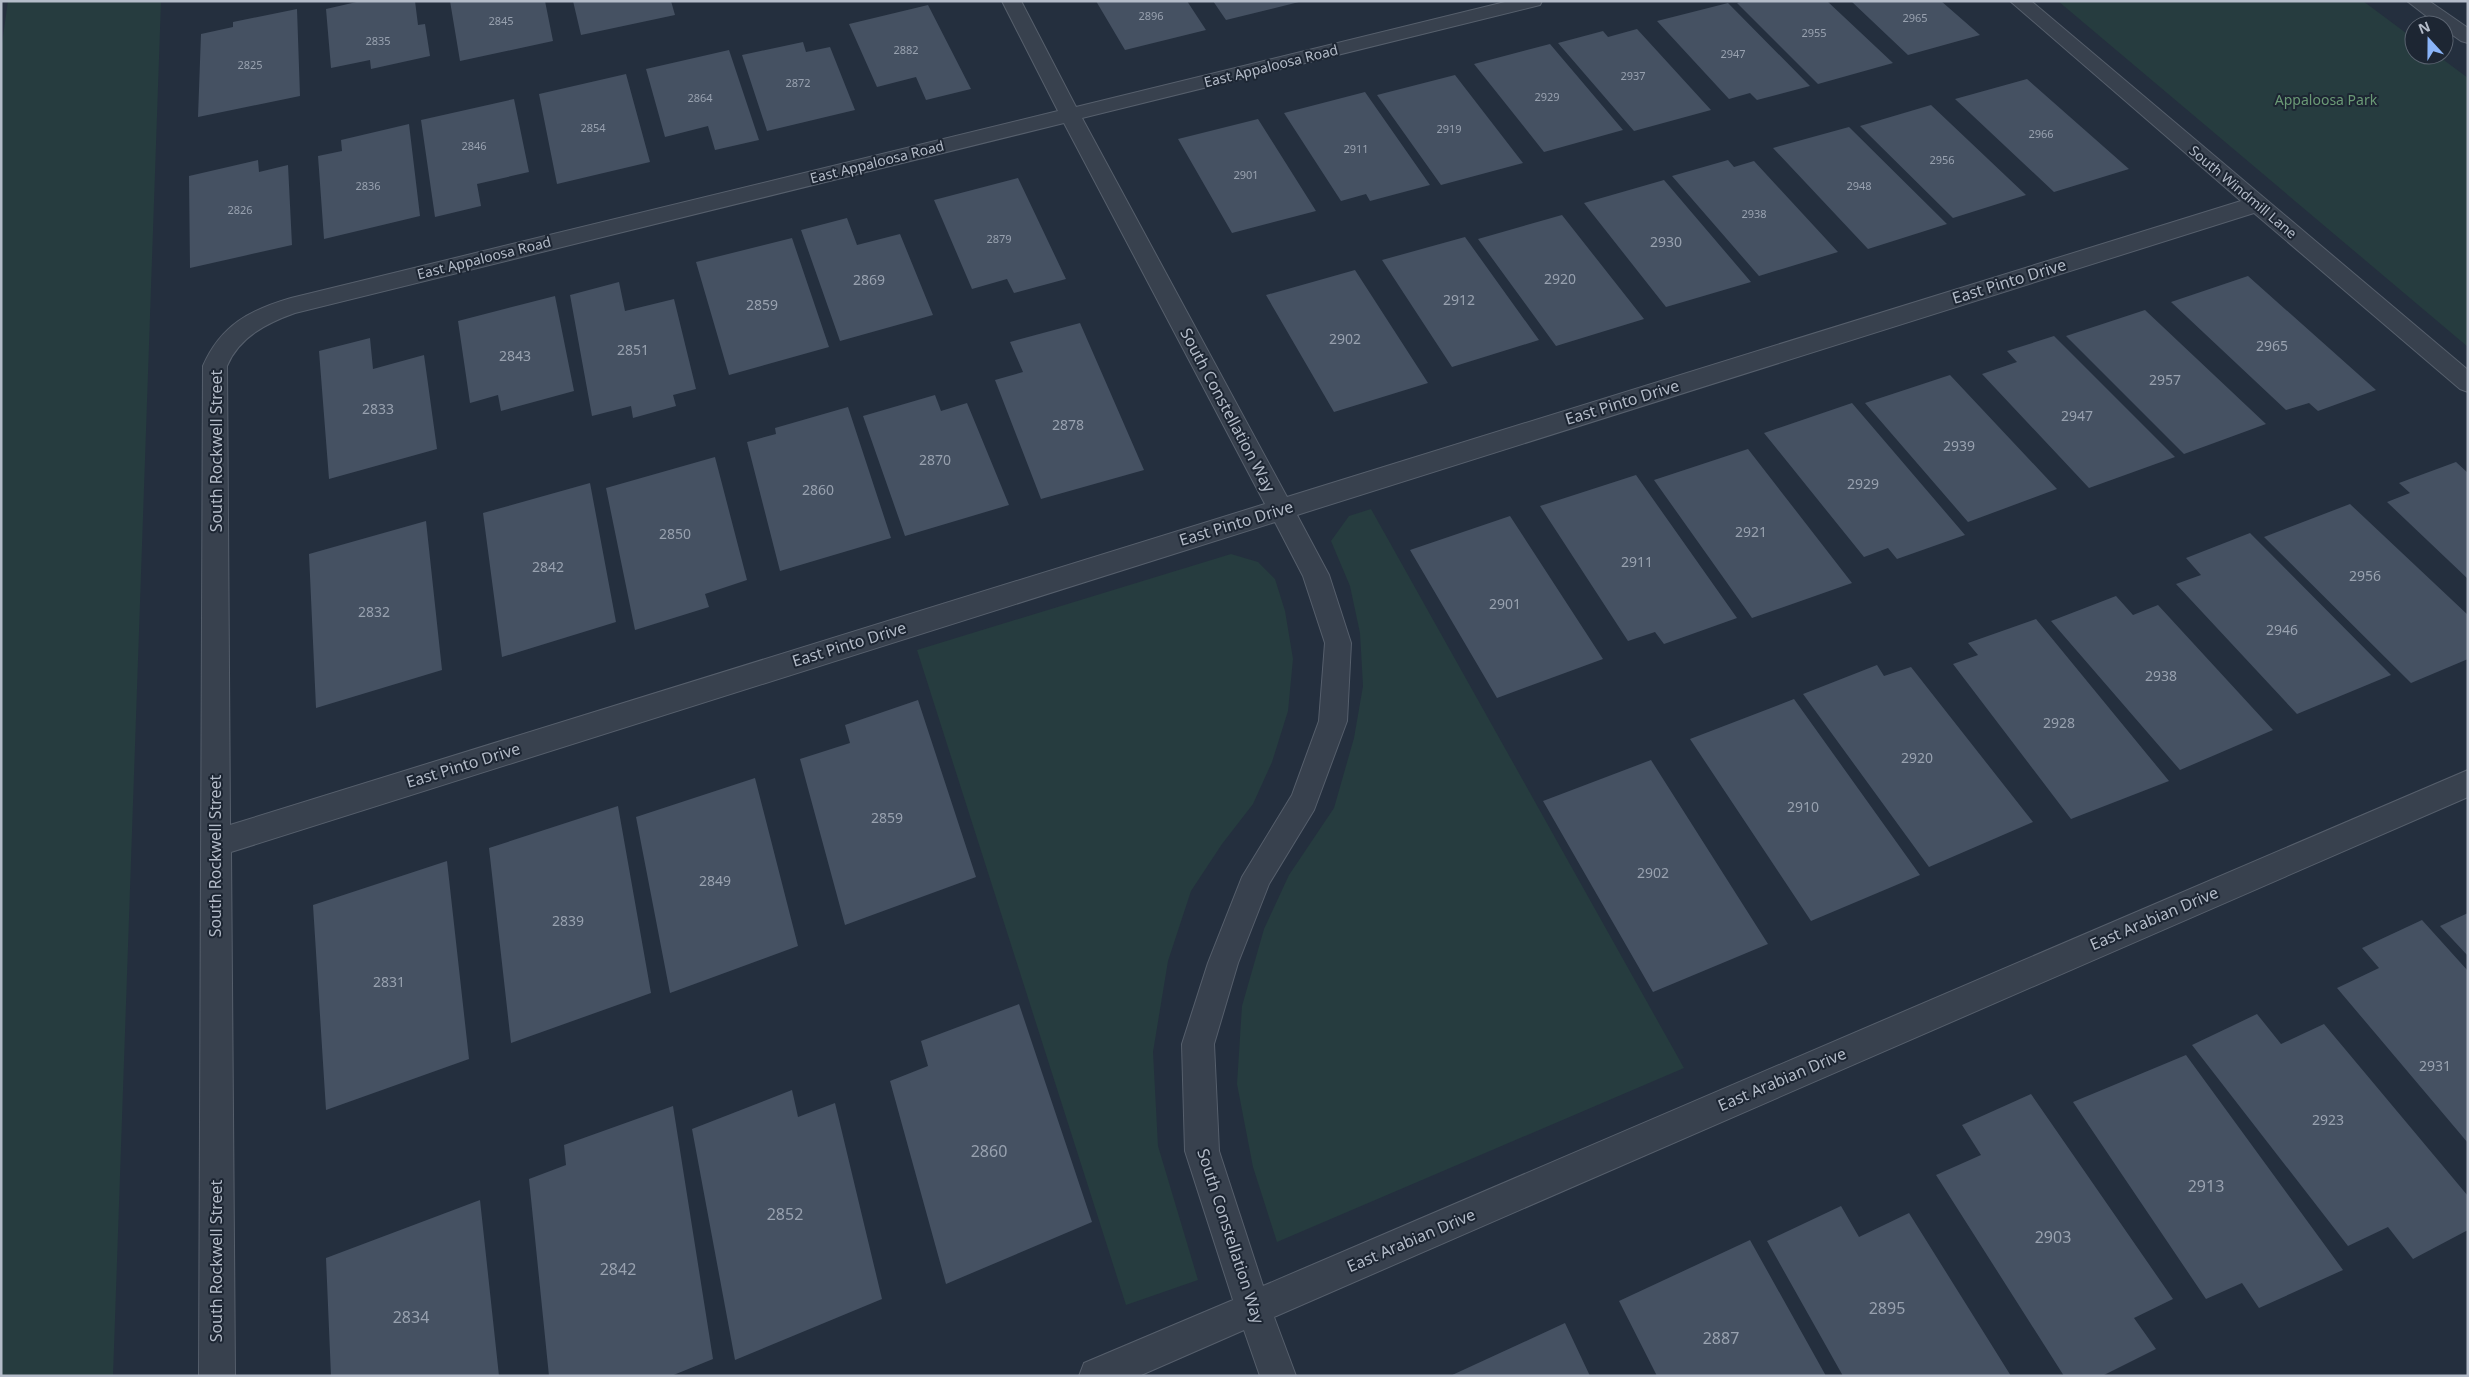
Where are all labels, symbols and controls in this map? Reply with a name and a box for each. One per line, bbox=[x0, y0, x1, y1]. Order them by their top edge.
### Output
house number: 2896 bbox=[1138, 8, 1164, 23]
house number: 2965 bbox=[1902, 10, 1928, 25]
house number: 2845 bbox=[488, 13, 514, 28]
north arrow bbox=[2404, 15, 2454, 65]
text: N bbox=[2415, 16, 2433, 38]
house number: 2955 bbox=[1801, 25, 1827, 40]
house number: 2835 bbox=[365, 33, 391, 48]
street label: East Appaloosa Road bbox=[1202, 40, 1340, 91]
house number: 2882 bbox=[893, 42, 919, 57]
house number: 2947 bbox=[1720, 46, 1746, 61]
house number: 2825 bbox=[237, 57, 263, 72]
house number: 2937 bbox=[1620, 68, 1646, 83]
house number: 2872 bbox=[785, 75, 811, 90]
house number: 2929 bbox=[1534, 89, 1560, 104]
house number: 2864 bbox=[687, 90, 713, 105]
park label: Appaloosa Park bbox=[2275, 90, 2378, 109]
house number: 2854 bbox=[580, 120, 606, 135]
house number: 2919 bbox=[1436, 121, 1462, 136]
house number: 2966 bbox=[2028, 126, 2054, 141]
street label: East Appaloosa Road bbox=[808, 136, 946, 187]
house number: 2846 bbox=[461, 138, 487, 153]
house number: 2911 bbox=[1343, 141, 1369, 156]
street label: South Windmill Lane bbox=[2185, 141, 2301, 242]
house number: 2956 bbox=[1929, 152, 1955, 167]
house number: 2901 bbox=[1233, 167, 1259, 182]
house number: 2836 bbox=[355, 178, 381, 193]
house number: 2948 bbox=[1846, 178, 1872, 193]
house number: 2826 bbox=[227, 202, 253, 217]
house number: 2938 bbox=[1741, 206, 1767, 221]
house number: 2879 bbox=[986, 231, 1012, 246]
street label: East Appaloosa Road bbox=[415, 232, 553, 283]
house number: 2930 bbox=[1650, 232, 1682, 251]
street label: East Pinto Drive bbox=[1949, 253, 2069, 309]
house number: 2920 bbox=[1544, 269, 1576, 288]
house number: 2869 bbox=[853, 270, 885, 289]
house number: 2912 bbox=[1443, 290, 1475, 309]
house number: 2859 bbox=[746, 295, 778, 314]
street label: South Constellation Way bbox=[1175, 324, 1281, 497]
house number: 2902 bbox=[1329, 329, 1361, 348]
house number: 2965 bbox=[2256, 336, 2288, 355]
house number: 2851 bbox=[617, 340, 649, 359]
house number: 2843 bbox=[499, 346, 531, 365]
street label: South Rockwell Street bbox=[205, 369, 227, 532]
house number: 2957 bbox=[2149, 370, 2181, 389]
street label: East Pinto Drive bbox=[1562, 374, 1682, 430]
house number: 2833 bbox=[362, 399, 394, 418]
house number: 2947 bbox=[2061, 406, 2093, 425]
house number: 2878 bbox=[1052, 415, 1084, 434]
house number: 2939 bbox=[1943, 436, 1975, 455]
house number: 2870 bbox=[919, 450, 951, 469]
house number: 2929 bbox=[1847, 474, 1879, 493]
house number: 2860 bbox=[802, 480, 834, 499]
street label: East Pinto Drive bbox=[1176, 495, 1296, 551]
house number: 2921 bbox=[1735, 522, 1767, 541]
house number: 2850 bbox=[659, 524, 691, 543]
house number: 2911 bbox=[1621, 552, 1653, 571]
house number: 2842 bbox=[532, 557, 564, 576]
house number: 2956 bbox=[2349, 566, 2381, 585]
house number: 2901 bbox=[1489, 594, 1521, 613]
house number: 2832 bbox=[358, 602, 390, 621]
street label: East Pinto Drive bbox=[789, 616, 909, 672]
house number: 2946 bbox=[2266, 620, 2298, 639]
house number: 2938 bbox=[2145, 666, 2177, 685]
house number: 2928 bbox=[2043, 713, 2075, 732]
street label: East Pinto Drive bbox=[403, 737, 523, 793]
house number: 2920 bbox=[1901, 748, 1933, 767]
street label: South Rockwell Street bbox=[204, 774, 226, 937]
house number: 2910 bbox=[1787, 797, 1819, 816]
house number: 2859 bbox=[871, 808, 903, 827]
house number: 2902 bbox=[1637, 863, 1669, 882]
house number: 2849 bbox=[699, 871, 731, 890]
street label: East Arabian Drive bbox=[2086, 881, 2222, 955]
house number: 2839 bbox=[552, 911, 584, 930]
house number: 2831 bbox=[373, 972, 405, 991]
street label: East Arabian Drive bbox=[1714, 1042, 1850, 1116]
house number: 2931 bbox=[2419, 1056, 2451, 1075]
house number: 2923 bbox=[2312, 1110, 2344, 1129]
house number: 2860 bbox=[971, 1140, 1007, 1162]
street label: South Constellation Way bbox=[1192, 1146, 1270, 1327]
house number: 2913 bbox=[2188, 1175, 2224, 1197]
street label: South Rockwell Street bbox=[205, 1179, 227, 1342]
house number: 2852 bbox=[767, 1203, 803, 1225]
street label: East Arabian Drive bbox=[1343, 1203, 1479, 1277]
house number: 2903 bbox=[2035, 1226, 2071, 1248]
house number: 2842 bbox=[600, 1258, 636, 1280]
house number: 2895 bbox=[1869, 1297, 1905, 1319]
house number: 2834 bbox=[393, 1306, 429, 1328]
house number: 2887 bbox=[1703, 1327, 1739, 1349]

